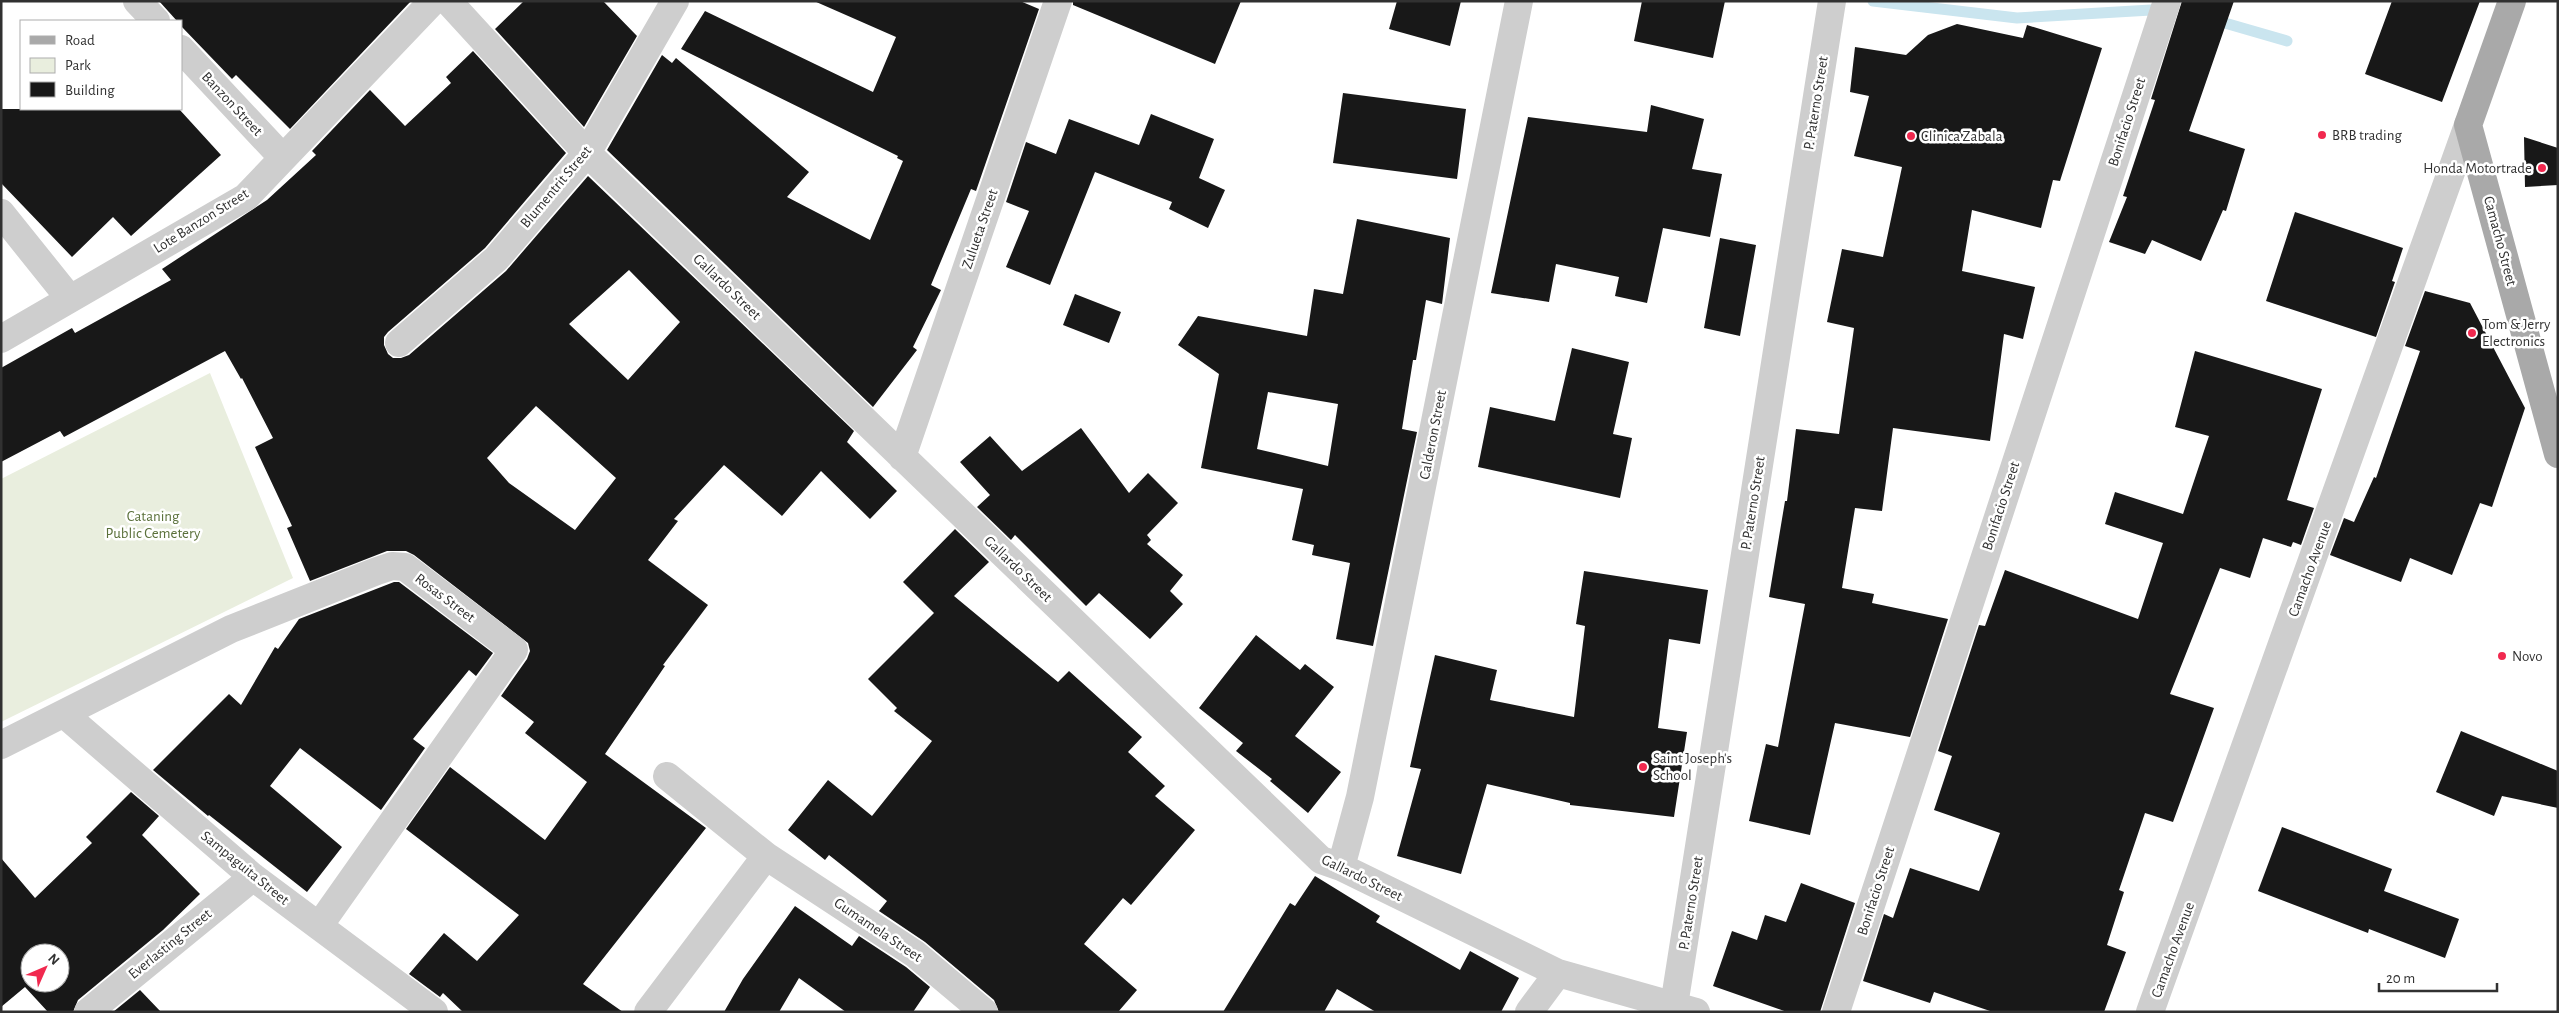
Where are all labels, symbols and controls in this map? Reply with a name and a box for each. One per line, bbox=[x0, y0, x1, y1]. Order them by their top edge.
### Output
legend bbox=[20, 20, 182, 110]
text: Road bbox=[65, 33, 95, 48]
street label: P. Paterno Street bbox=[1801, 55, 1831, 151]
text: Park bbox=[65, 58, 91, 73]
street label: Banzon Street bbox=[199, 69, 265, 139]
street label: Bonifacio Street bbox=[2106, 76, 2148, 168]
text: Building bbox=[65, 83, 115, 98]
place label: BRB trading bbox=[2332, 128, 2402, 143]
place label: Clinica Zabala bbox=[1921, 129, 2003, 144]
marker: BRB trading bbox=[2316, 129, 2328, 141]
marker: Clinica Zabala bbox=[1905, 130, 1917, 142]
street label: Blumentrit Street bbox=[518, 143, 595, 231]
place label: Honda Motortrade bbox=[2423, 161, 2532, 176]
marker: Honda Motortrade bbox=[2536, 162, 2548, 174]
street label: Lote Banzon Street bbox=[151, 186, 251, 256]
street label: Zulueta Street bbox=[959, 187, 1001, 271]
street label: Camacho Street bbox=[2481, 195, 2519, 288]
street label: Gallardo Street bbox=[690, 251, 764, 323]
place label: Tom & Jerry Electronics bbox=[2482, 317, 2551, 349]
marker: Tom & Jerry Electronics bbox=[2466, 327, 2478, 339]
street label: Calderon Street bbox=[1417, 389, 1449, 481]
street label: P. Paterno Street bbox=[1738, 455, 1768, 551]
street label: Bonifacio Street bbox=[1980, 460, 2022, 552]
park label: Cataning Public Cemetery bbox=[106, 509, 201, 541]
street label: Camacho Avenue bbox=[2286, 519, 2334, 619]
street label: Gallardo Street bbox=[981, 533, 1055, 605]
street label: Rosas Street bbox=[412, 571, 478, 625]
place label: Novo bbox=[2512, 649, 2543, 664]
marker: Novo bbox=[2496, 650, 2508, 662]
place label: Saint Joseph's School bbox=[1653, 751, 1732, 783]
marker: Saint Joseph's School bbox=[1637, 761, 1649, 773]
street label: Sampaguita Street bbox=[198, 828, 292, 908]
street label: Bonifacio Street bbox=[1855, 845, 1897, 937]
street label: Gallardo Street bbox=[1319, 852, 1405, 904]
street label: P. Paterno Street bbox=[1676, 855, 1706, 951]
street label: Gumamela Street bbox=[831, 895, 925, 965]
street label: Camacho Avenue bbox=[2149, 900, 2197, 1000]
street label: Everlasting Street bbox=[126, 906, 215, 982]
north arrow bbox=[20, 943, 70, 993]
text: N bbox=[45, 951, 62, 968]
scale bar bbox=[2379, 960, 2496, 992]
text: 20 m bbox=[2386, 971, 2415, 986]

